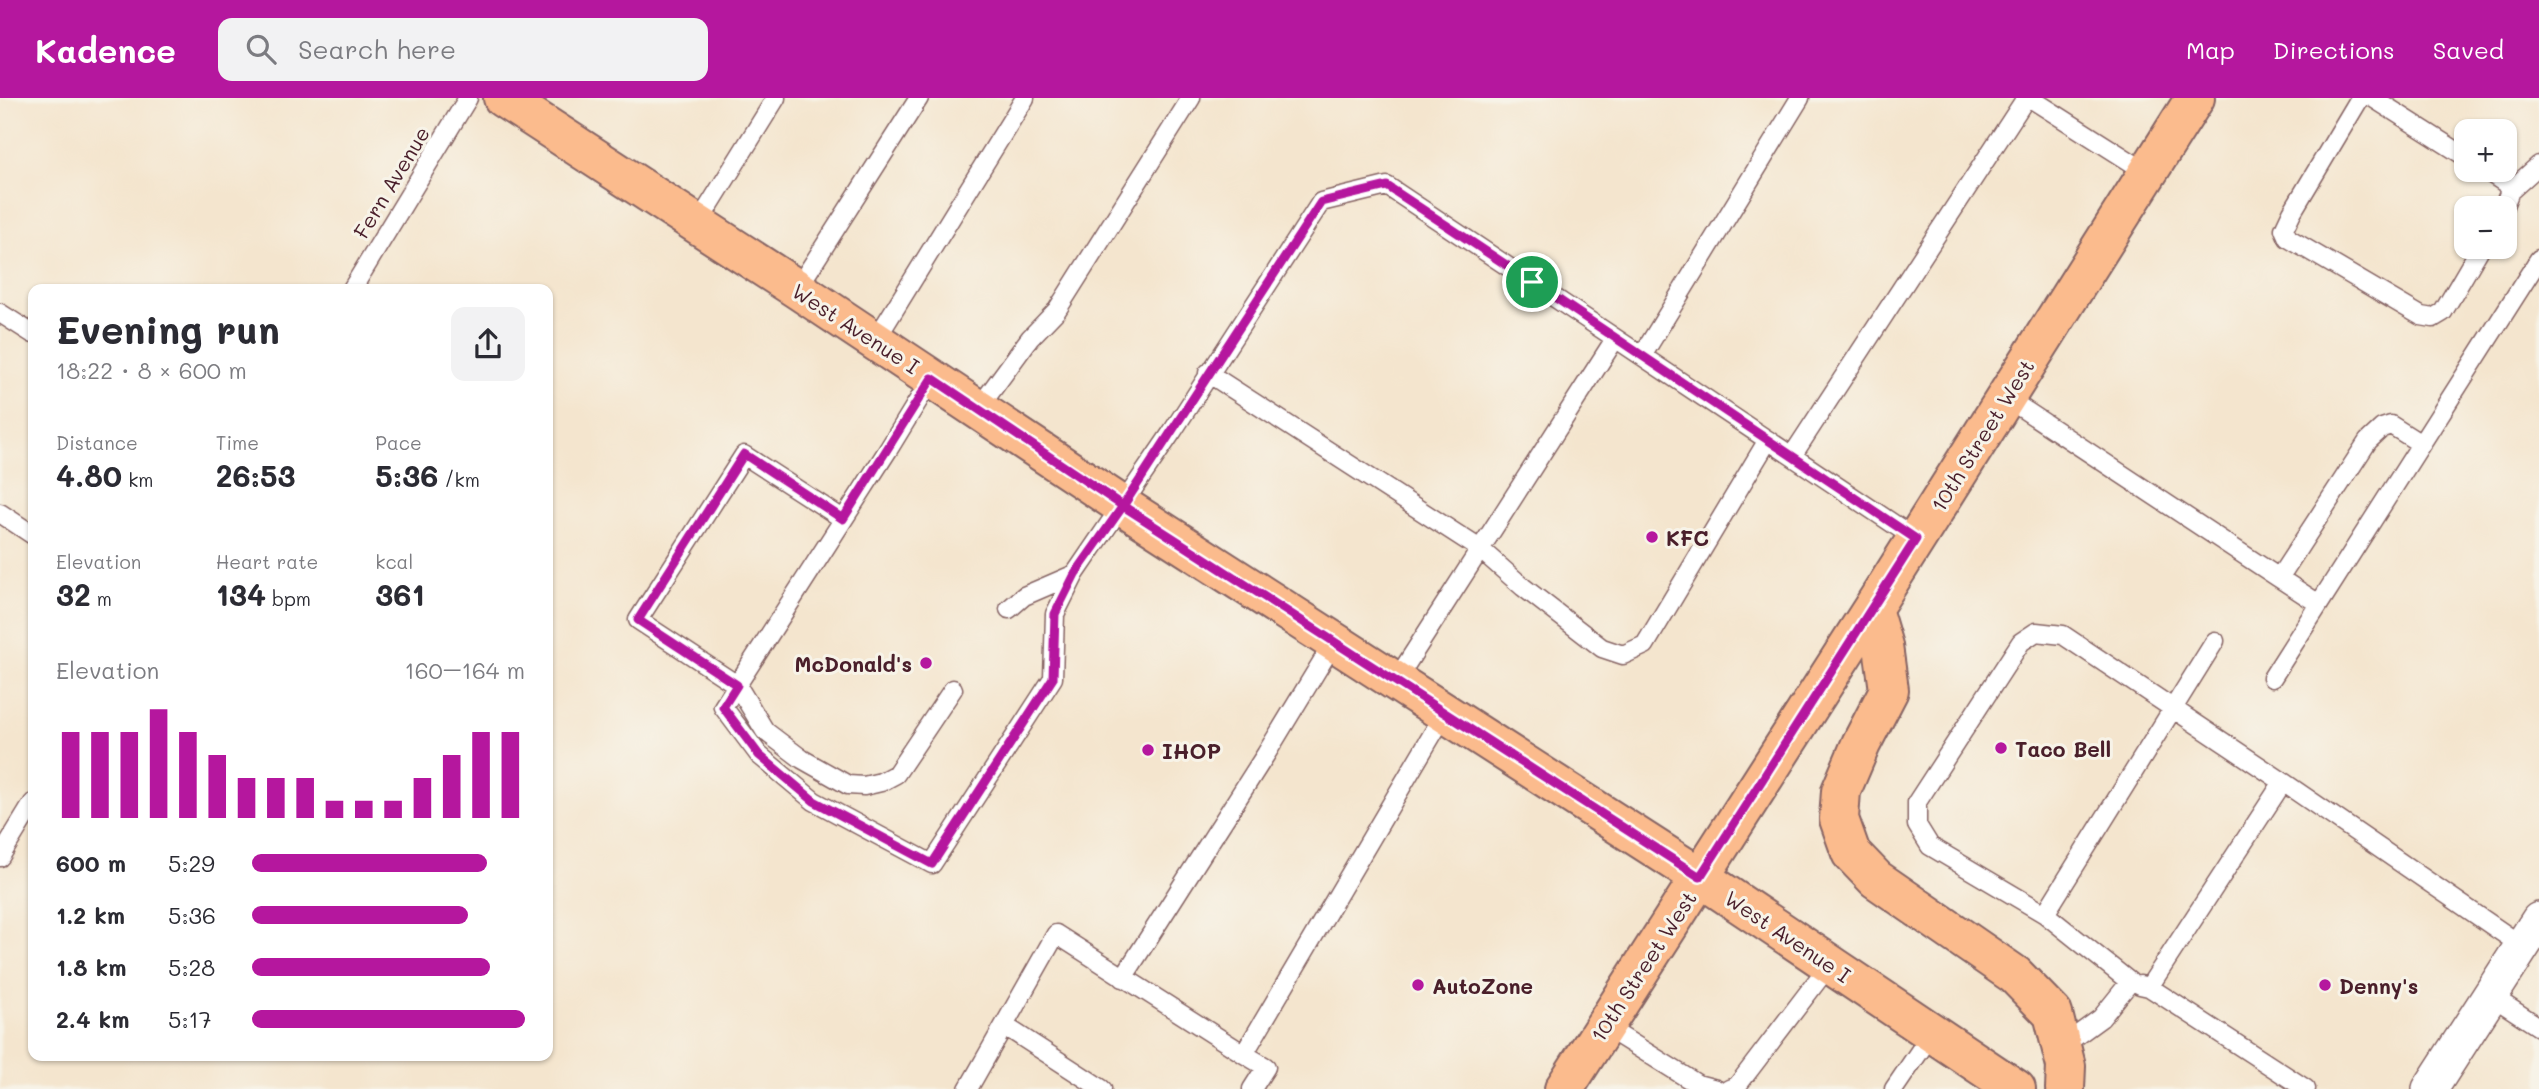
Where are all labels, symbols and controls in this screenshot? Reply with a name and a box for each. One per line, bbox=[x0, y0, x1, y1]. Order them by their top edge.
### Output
search box bbox=[218, 18, 708, 81]
text: Kadence bbox=[35, 28, 176, 71]
icon: search bbox=[242, 30, 280, 68]
text: Search here bbox=[298, 32, 456, 66]
text: Map bbox=[2186, 34, 2235, 65]
text: Directions bbox=[2273, 34, 2395, 65]
text: Saved bbox=[2433, 34, 2504, 65]
map controls bbox=[2454, 119, 2517, 259]
button: + bbox=[2454, 119, 2517, 182]
street label: Fern Avenue bbox=[347, 121, 435, 243]
button: − bbox=[2454, 196, 2517, 259]
pin bbox=[1502, 252, 1562, 312]
icon: arrive bbox=[1513, 263, 1551, 301]
street label: West Avenue I bbox=[787, 277, 925, 379]
text: Evening run bbox=[56, 304, 280, 354]
button: share bbox=[451, 307, 525, 381]
street label: 10th Street West bbox=[1924, 354, 2040, 516]
text: 18:22 · 8 × 600 m bbox=[56, 355, 247, 385]
text: Distance bbox=[56, 430, 138, 455]
text: Time bbox=[216, 430, 259, 455]
text: Pace bbox=[375, 430, 422, 455]
text: 4.80 bbox=[56, 455, 122, 495]
text: 26:53 bbox=[216, 455, 296, 495]
text: 5:36 bbox=[375, 455, 439, 495]
text: km bbox=[122, 467, 153, 492]
text: /km bbox=[439, 467, 480, 492]
place label: KFC bbox=[1666, 524, 1709, 551]
marker: KFC bbox=[1644, 529, 1660, 545]
text: Elevation bbox=[56, 549, 141, 574]
text: Heart rate bbox=[216, 549, 318, 574]
text: kcal bbox=[375, 549, 413, 574]
text: 32 bbox=[56, 574, 91, 614]
text: 134 bbox=[216, 574, 266, 614]
text: 361 bbox=[375, 574, 425, 614]
text: m bbox=[91, 586, 112, 611]
text: bpm bbox=[266, 586, 311, 611]
place label: McDonald's bbox=[795, 650, 912, 677]
text: Elevation bbox=[56, 655, 159, 685]
text: 160–164 m bbox=[404, 655, 525, 685]
marker: McDonald's bbox=[918, 655, 934, 671]
place label: Taco Bell bbox=[2015, 735, 2111, 762]
place label: IHOP bbox=[1162, 737, 1221, 764]
marker: Taco Bell bbox=[1993, 740, 2009, 756]
marker: IHOP bbox=[1140, 742, 1156, 758]
text: 600 m bbox=[56, 848, 126, 878]
text: 5:29 bbox=[168, 848, 215, 878]
street label: West Avenue I bbox=[1720, 884, 1856, 988]
street label: 10th Street West bbox=[1584, 885, 1702, 1047]
text: 1.2 km bbox=[56, 900, 125, 930]
text: 5:36 bbox=[168, 900, 216, 930]
text: 1.8 km bbox=[56, 952, 126, 982]
text: 5:28 bbox=[168, 952, 215, 982]
place label: AutoZone bbox=[1432, 972, 1533, 999]
place label: Denny's bbox=[2339, 972, 2418, 1000]
marker: AutoZone bbox=[1410, 977, 1426, 993]
marker: Denny's bbox=[2317, 977, 2333, 993]
text: 2.4 km bbox=[56, 1004, 129, 1034]
text: 5:17 bbox=[168, 1004, 212, 1034]

